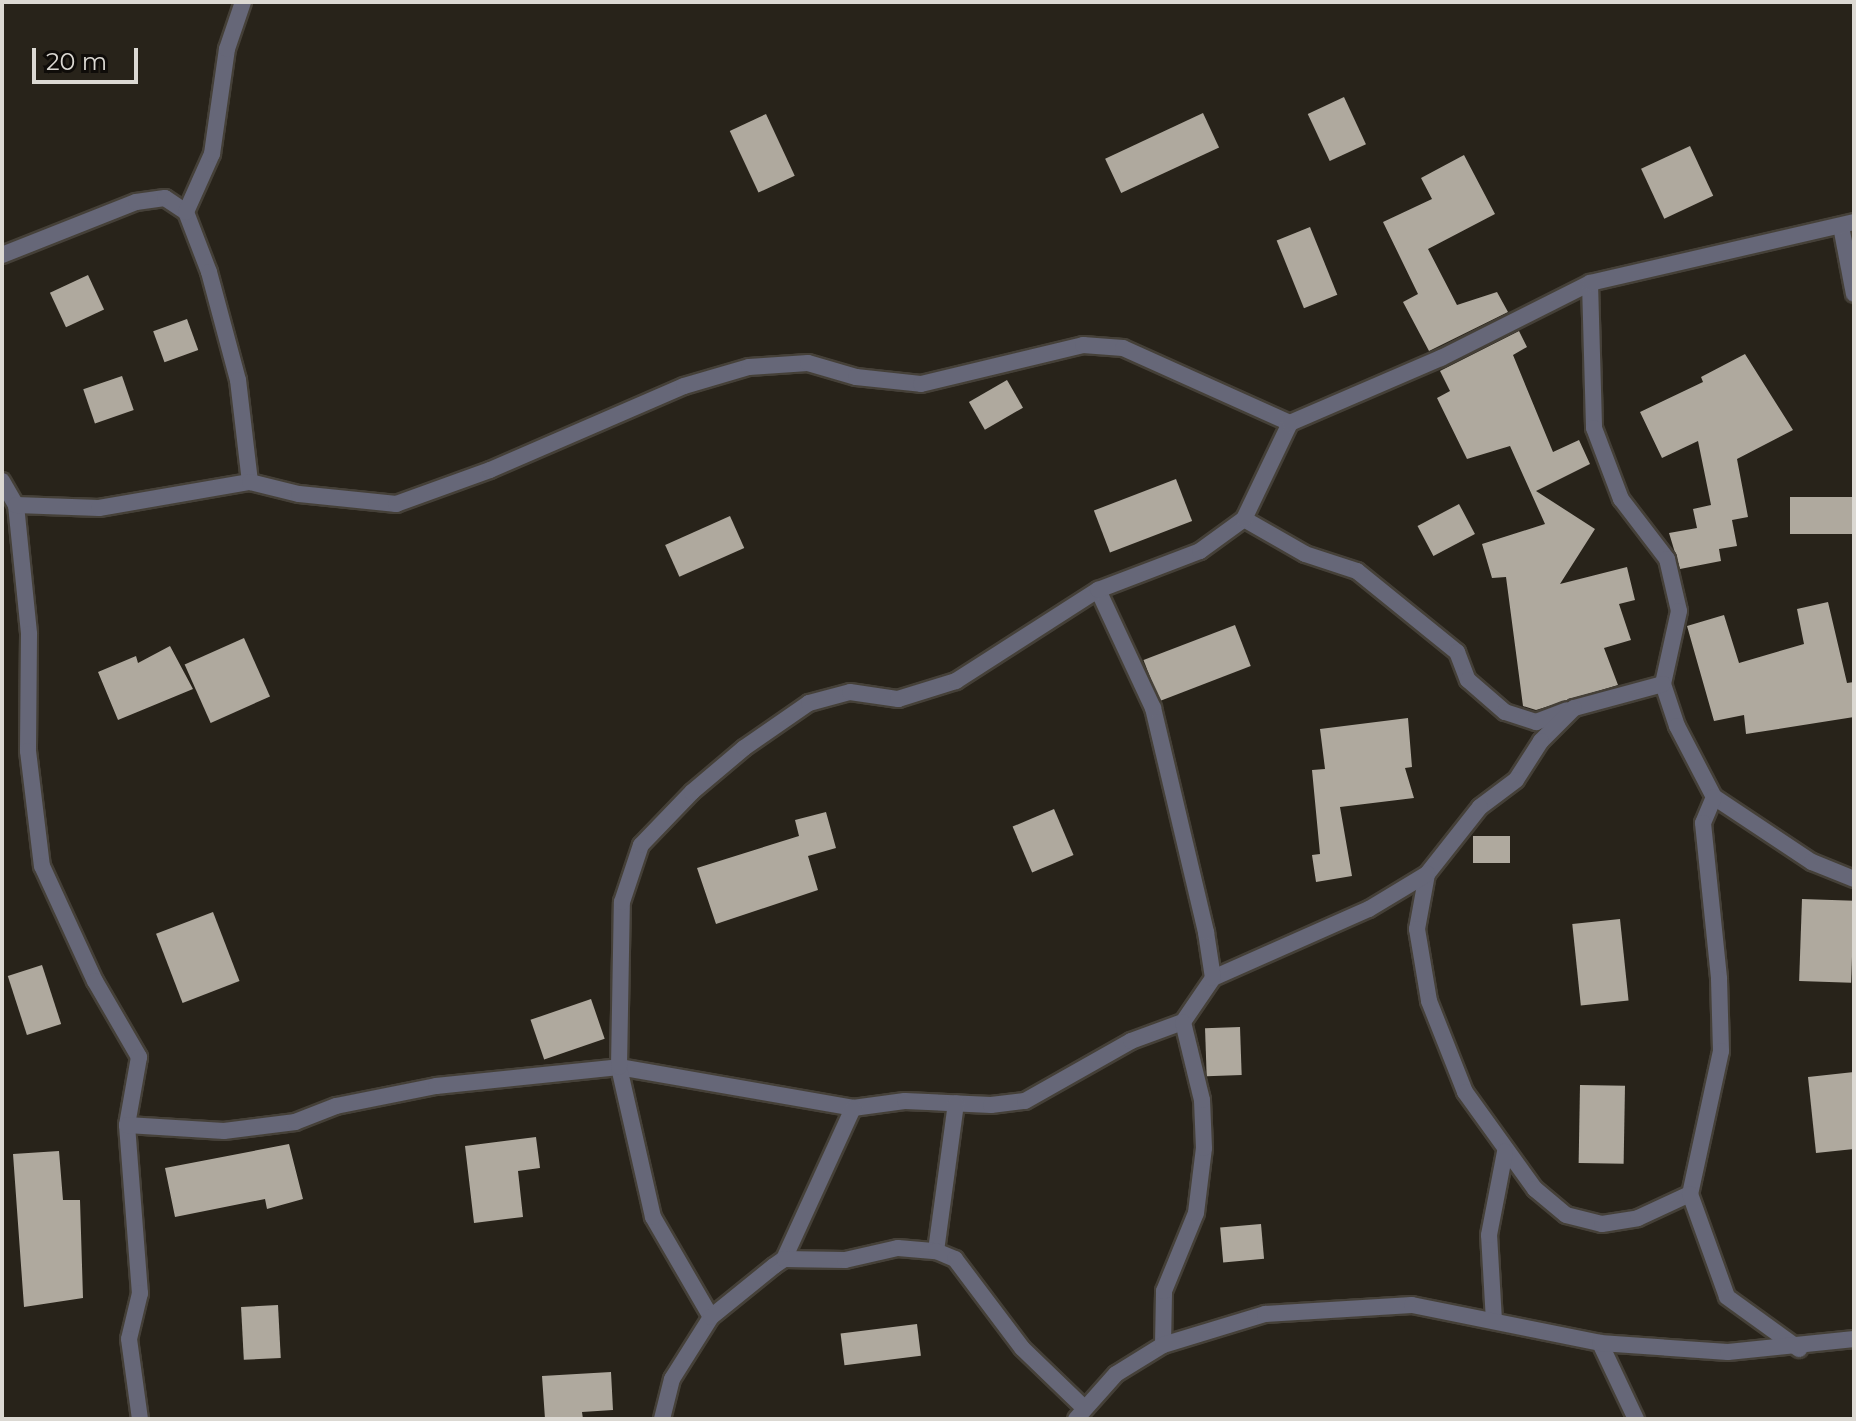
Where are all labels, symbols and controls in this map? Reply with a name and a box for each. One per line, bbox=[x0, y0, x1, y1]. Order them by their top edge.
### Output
scale bar bbox=[36, 32, 142, 82]
text: 20 m bbox=[46, 47, 107, 76]

